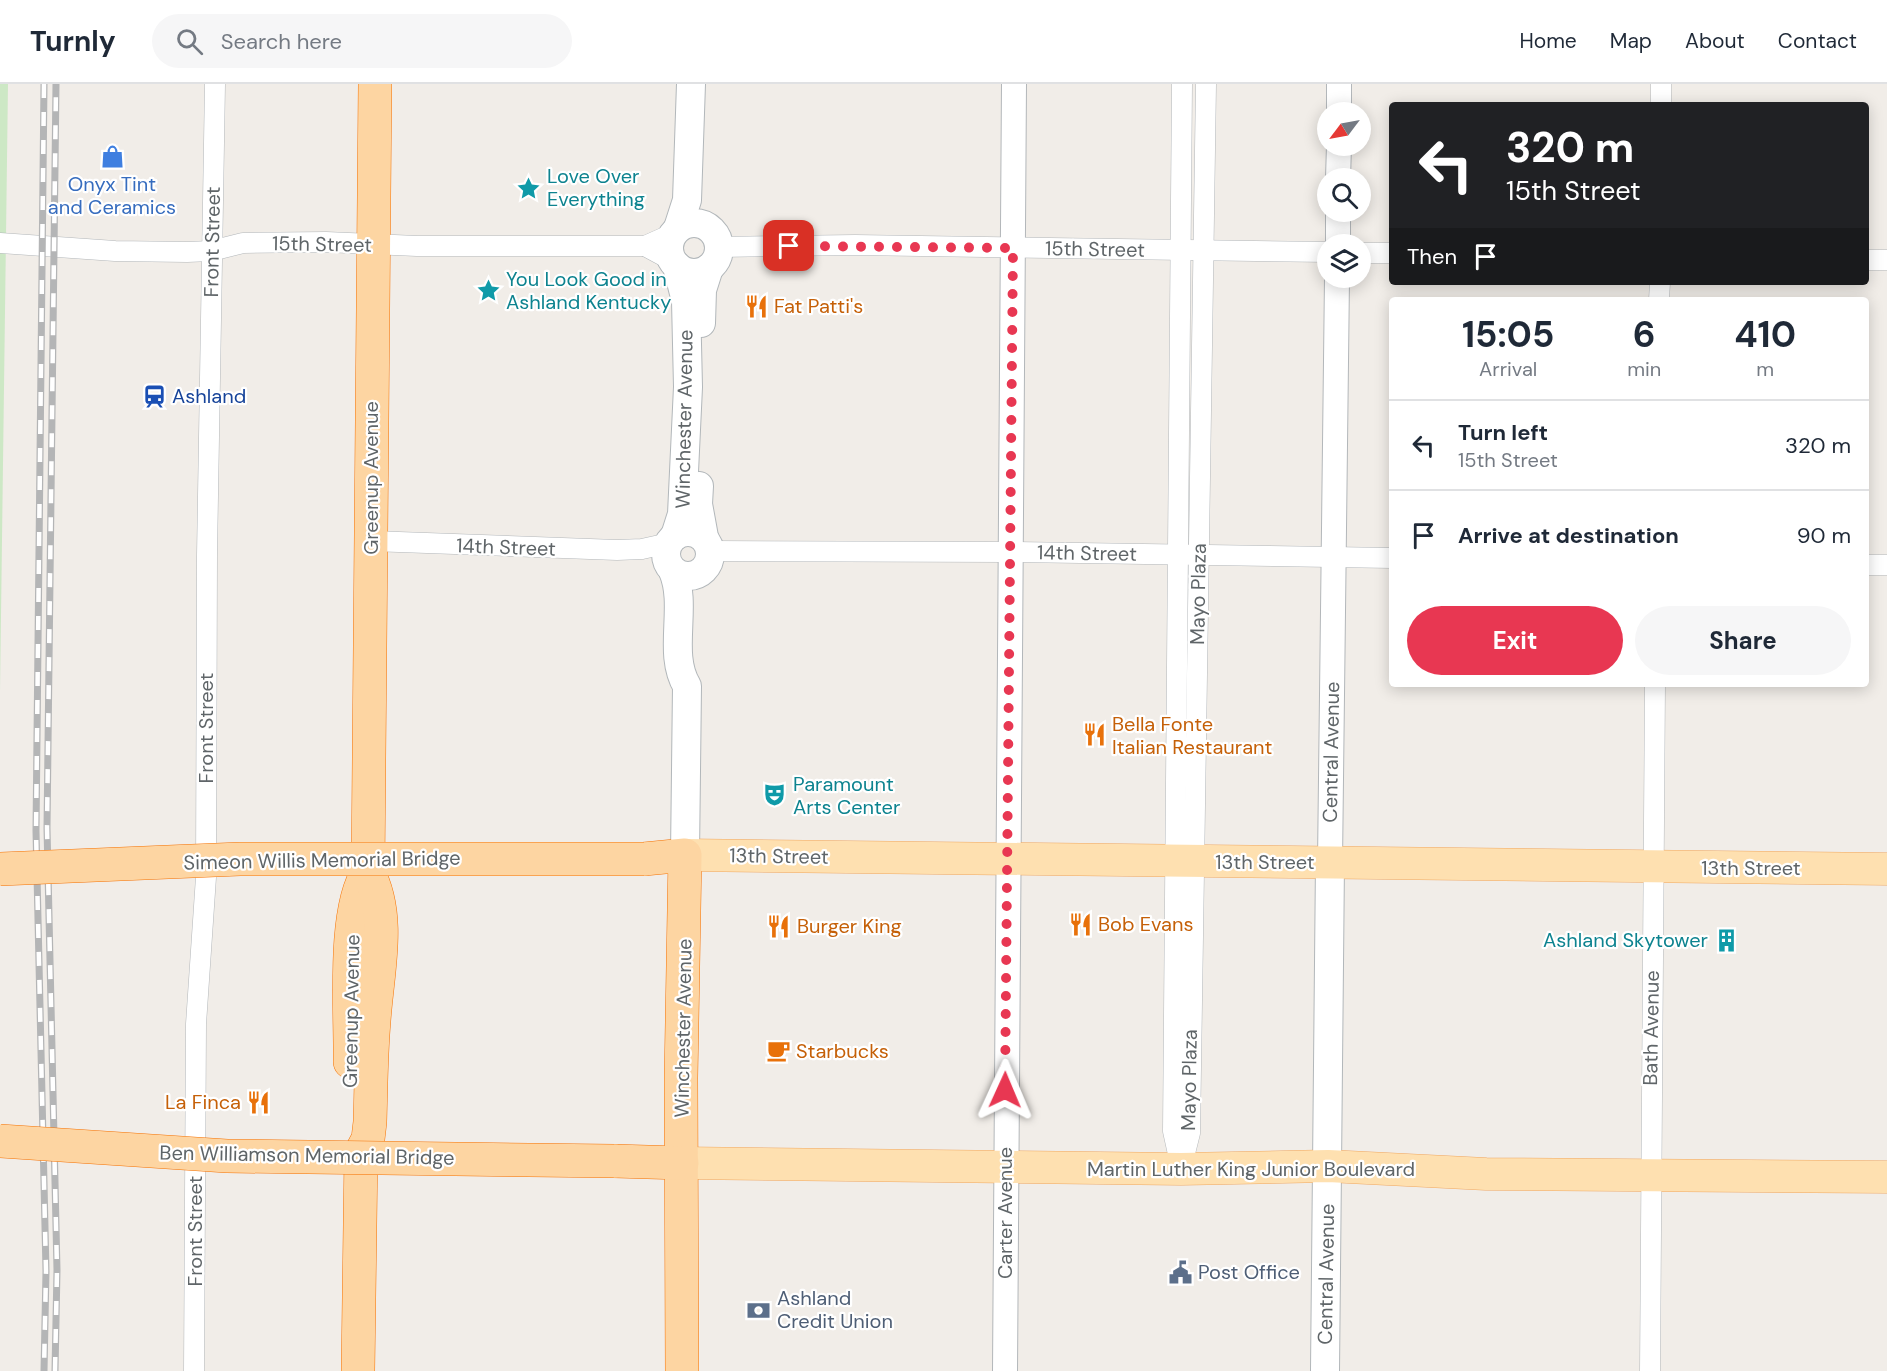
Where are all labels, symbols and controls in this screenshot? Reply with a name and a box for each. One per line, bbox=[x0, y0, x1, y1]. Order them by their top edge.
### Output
search box bbox=[152, 14, 572, 68]
text: Turnly bbox=[30, 23, 116, 60]
icon: search bbox=[173, 25, 206, 58]
text: Search here bbox=[221, 27, 342, 56]
text: Home bbox=[1519, 27, 1577, 55]
text: Map bbox=[1610, 27, 1652, 55]
text: About bbox=[1685, 27, 1745, 55]
text: Contact bbox=[1778, 27, 1857, 55]
north arrow bbox=[1317, 102, 1371, 156]
map controls bbox=[1317, 102, 1371, 288]
text: 320 m bbox=[1506, 120, 1634, 175]
icon: left bbox=[1407, 126, 1485, 204]
shop icon: Onyx Tint and Ceramics bbox=[99, 144, 125, 170]
place label: Love Over Everything bbox=[547, 163, 645, 212]
button: search bbox=[1317, 168, 1371, 222]
place label: Onyx Tint and Ceramics bbox=[48, 171, 176, 220]
text: 15th Street bbox=[1506, 173, 1641, 208]
place icon: Love Over Everything bbox=[516, 175, 542, 201]
street label: Front Street bbox=[198, 186, 226, 298]
pin bbox=[763, 220, 814, 271]
icon: arrive bbox=[772, 229, 805, 262]
street label: 15th Street bbox=[272, 230, 372, 258]
button: layers bbox=[1317, 234, 1371, 288]
street label: 15th Street bbox=[1045, 235, 1145, 263]
icon: arrive bbox=[1469, 240, 1502, 273]
text: Then bbox=[1407, 242, 1457, 271]
place label: You Look Good in Ashland Kentucky bbox=[506, 266, 671, 315]
place icon: You Look Good in Ashland Kentucky bbox=[475, 277, 501, 303]
restaurant icon: Fat Patti's bbox=[743, 293, 769, 319]
place label: Fat Patti's bbox=[774, 293, 863, 319]
text: 15:05 bbox=[1462, 311, 1554, 358]
text: 6 bbox=[1633, 311, 1656, 358]
text: 410 bbox=[1734, 311, 1796, 358]
street label: Winchester Avenue bbox=[669, 329, 699, 509]
text: Arrival bbox=[1479, 356, 1537, 382]
text: min bbox=[1627, 356, 1661, 382]
text: m bbox=[1756, 356, 1774, 382]
station icon: Ashland bbox=[141, 383, 167, 409]
place label: Ashland bbox=[172, 383, 246, 409]
street label: Greenup Avenue bbox=[358, 401, 384, 555]
text: Turn left bbox=[1458, 418, 1548, 447]
icon: left bbox=[1407, 429, 1440, 462]
text: 320 m bbox=[1785, 431, 1851, 460]
text: 15th Street bbox=[1458, 447, 1558, 473]
icon: arrive bbox=[1407, 519, 1440, 552]
text: Arrive at destination bbox=[1458, 521, 1679, 550]
text: 90 m bbox=[1797, 521, 1851, 550]
street label: 14th Street bbox=[456, 532, 556, 562]
street label: 14th Street bbox=[1037, 539, 1137, 567]
street label: Mayo Plaza bbox=[1184, 543, 1212, 645]
button: Exit bbox=[1407, 606, 1623, 675]
button: Share bbox=[1635, 606, 1851, 675]
street label: Front Street bbox=[193, 672, 219, 783]
street label: Central Avenue bbox=[1317, 681, 1345, 823]
place label: Bella Fonte Italian Restaurant bbox=[1112, 711, 1273, 760]
restaurant icon: Bella Fonte Italian Restaurant bbox=[1081, 722, 1107, 748]
place label: Paramount Arts Center bbox=[793, 771, 900, 820]
theatre icon: Paramount Arts Center bbox=[762, 782, 788, 808]
street label: 13th Street bbox=[729, 842, 829, 870]
street label: Simeon Willis Memorial Bridge bbox=[183, 845, 461, 875]
street label: 13th Street bbox=[1215, 849, 1315, 875]
street label: 13th Street bbox=[1701, 855, 1801, 881]
restaurant icon: Bob Evans bbox=[1067, 911, 1093, 937]
place label: Bob Evans bbox=[1098, 911, 1194, 937]
restaurant icon: Burger King bbox=[766, 913, 792, 939]
place label: Burger King bbox=[797, 913, 902, 939]
place label: Ashland Skytower bbox=[1543, 927, 1708, 953]
building icon: Ashland Skytower bbox=[1713, 927, 1739, 953]
street label: Greenup Avenue bbox=[337, 934, 365, 1088]
street label: Winchester Avenue bbox=[668, 938, 698, 1118]
street label: Bath Avenue bbox=[1637, 970, 1665, 1086]
street label: Mayo Plaza bbox=[1175, 1029, 1203, 1131]
cafe icon: Starbucks bbox=[765, 1038, 791, 1064]
place label: Starbucks bbox=[796, 1038, 889, 1064]
position arrow bbox=[973, 1058, 1037, 1122]
place label: La Finca bbox=[165, 1089, 241, 1115]
restaurant icon: La Finca bbox=[246, 1089, 272, 1115]
street label: Ben Williamson Memorial Bridge bbox=[159, 1139, 455, 1171]
street label: Carter Avenue bbox=[992, 1147, 1018, 1279]
street label: Martin Luther King Junior Boulevard bbox=[1087, 1156, 1415, 1182]
street label: Front Street bbox=[182, 1175, 208, 1286]
street label: Central Avenue bbox=[1312, 1203, 1340, 1345]
public building icon: Post Office bbox=[1167, 1259, 1193, 1285]
place label: Post Office bbox=[1198, 1259, 1300, 1285]
place label: Ashland Credit Union bbox=[777, 1285, 893, 1334]
bank icon: Ashland Credit Union bbox=[746, 1297, 772, 1323]

